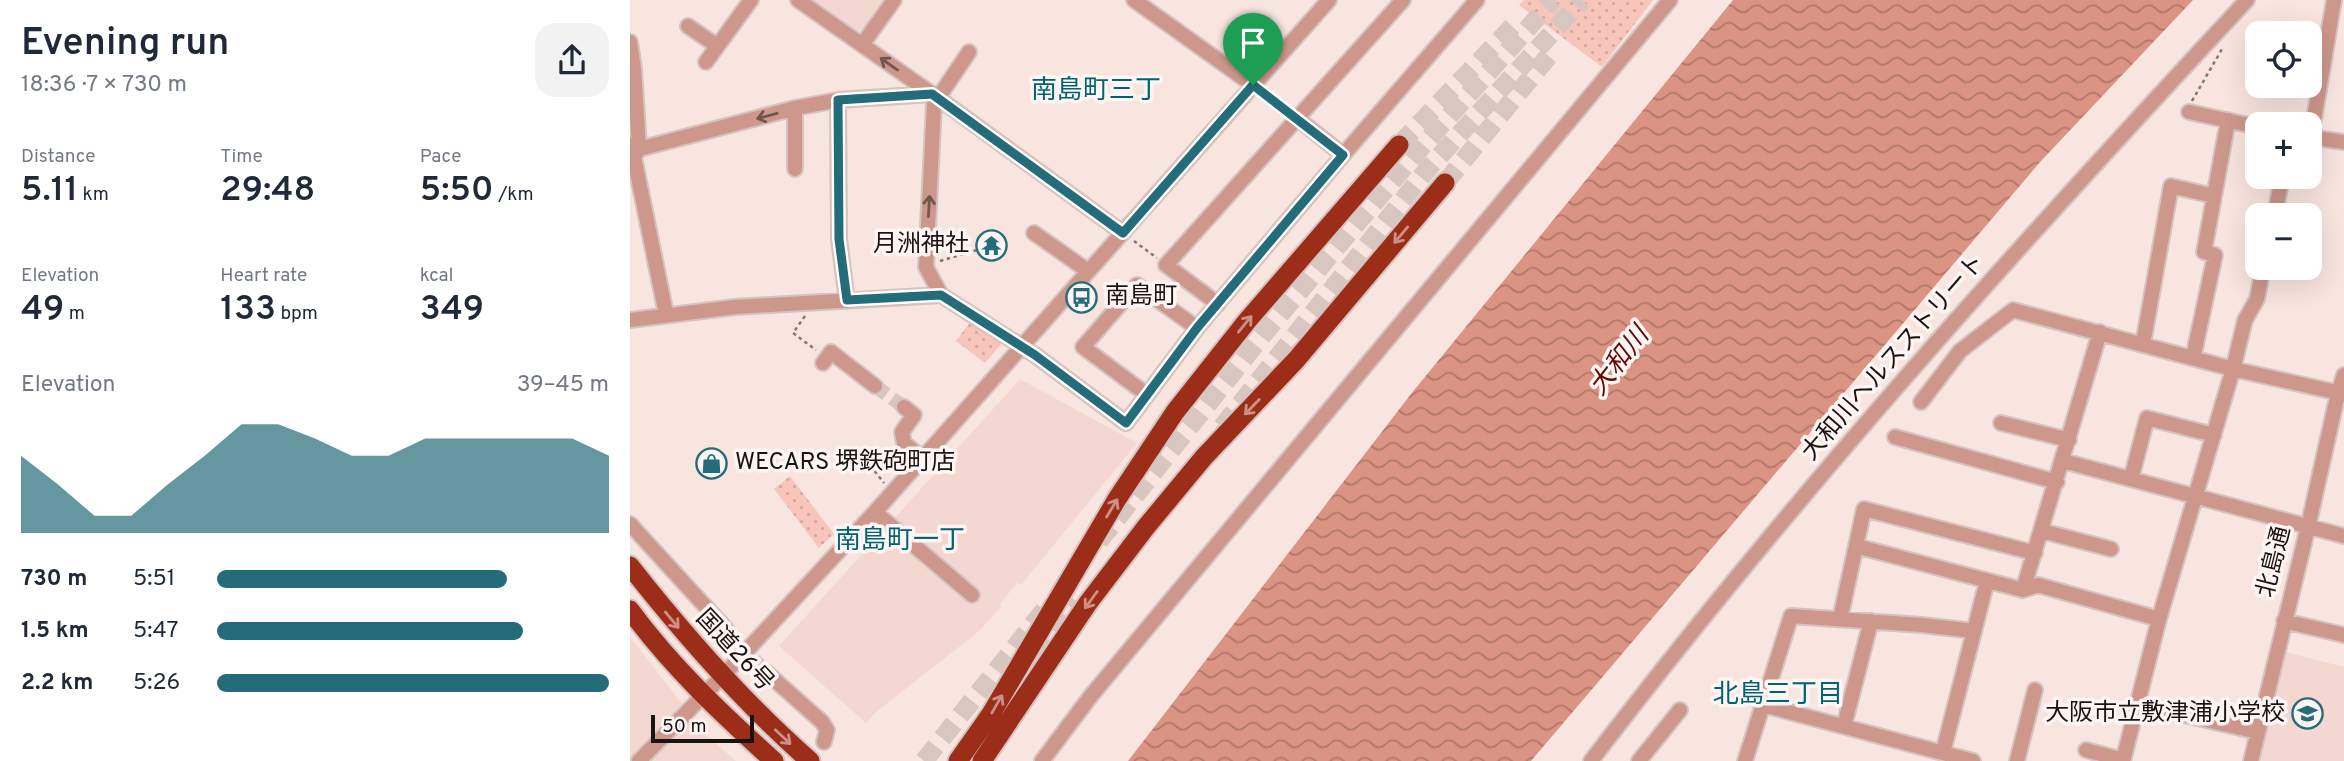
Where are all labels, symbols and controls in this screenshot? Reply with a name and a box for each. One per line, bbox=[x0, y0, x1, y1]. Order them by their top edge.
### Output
pin bbox=[1223, 13, 1283, 85]
text: Evening run bbox=[21, 20, 229, 69]
map controls bbox=[2245, 21, 2322, 280]
button: locate bbox=[2245, 21, 2322, 98]
button: share bbox=[535, 23, 609, 97]
icon: arrive bbox=[1234, 24, 1272, 62]
one-way arrow bbox=[880, 57, 899, 71]
text: 18:36 · 7 × 730 m bbox=[21, 71, 187, 100]
district label: 南島町三丁 bbox=[1031, 75, 1161, 108]
one-way arrow bbox=[757, 110, 779, 123]
button: + bbox=[2245, 112, 2322, 189]
text: Distance bbox=[21, 145, 96, 169]
text: Time bbox=[220, 145, 263, 169]
text: Pace bbox=[420, 145, 461, 169]
text: 5.11 bbox=[21, 169, 78, 213]
text: 29:48 bbox=[220, 169, 315, 213]
text: 5:50 bbox=[420, 169, 494, 213]
text: km bbox=[78, 183, 109, 207]
text: /km bbox=[494, 183, 534, 207]
one-way arrow bbox=[923, 195, 936, 218]
button: − bbox=[2245, 203, 2322, 280]
one-way arrow bbox=[1393, 226, 1409, 244]
temple icon: 月洲神社 bbox=[975, 228, 1009, 262]
place label: 月洲神社 bbox=[873, 230, 969, 260]
street label: 大和川ヘルスストリート bbox=[1796, 249, 1992, 467]
text: Elevation bbox=[21, 264, 99, 288]
text: Heart rate bbox=[220, 264, 307, 288]
text: kcal bbox=[420, 264, 453, 288]
bus stop icon: 南島町 bbox=[1065, 280, 1099, 314]
place label: 南島町 bbox=[1105, 282, 1177, 312]
text: 49 bbox=[21, 288, 64, 332]
text: 133 bbox=[220, 288, 276, 332]
text: 349 bbox=[420, 288, 484, 332]
text: m bbox=[64, 302, 85, 326]
text: bpm bbox=[276, 302, 318, 326]
one-way arrow bbox=[1237, 316, 1252, 334]
water label: 大和川 bbox=[1583, 319, 1659, 403]
text: Elevation bbox=[21, 371, 116, 400]
text: 39–45 m bbox=[517, 371, 609, 400]
one-way arrow bbox=[1244, 398, 1260, 416]
shop icon: WECARS 堺鉄砲町店 bbox=[695, 446, 729, 480]
place label: WECARS 堺鉄砲町店 bbox=[735, 448, 955, 478]
one-way arrow bbox=[1105, 499, 1119, 519]
street label: 北島通 bbox=[2252, 523, 2298, 601]
district label: 南島町一丁 bbox=[835, 525, 965, 558]
text: 730 m bbox=[21, 565, 87, 594]
text: 5:51 bbox=[133, 565, 175, 594]
one-way arrow bbox=[1084, 590, 1098, 609]
street label: 国道26号 bbox=[689, 604, 779, 698]
one-way arrow bbox=[664, 610, 680, 628]
text: 1.5 km bbox=[21, 617, 89, 646]
text: 5:47 bbox=[133, 617, 179, 646]
text: 2.2 km bbox=[21, 669, 94, 698]
text: 5:26 bbox=[133, 669, 180, 698]
district label: 北島三丁目 bbox=[1713, 679, 1843, 712]
one-way arrow bbox=[990, 695, 1004, 715]
school or university icon: 大阪市立敷津浦小学校 bbox=[2291, 697, 2325, 731]
place label: 大阪市立敷津浦小学校 bbox=[2045, 699, 2285, 729]
scale bar bbox=[651, 712, 754, 744]
text: 50 m bbox=[662, 715, 707, 739]
one-way arrow bbox=[774, 728, 791, 745]

